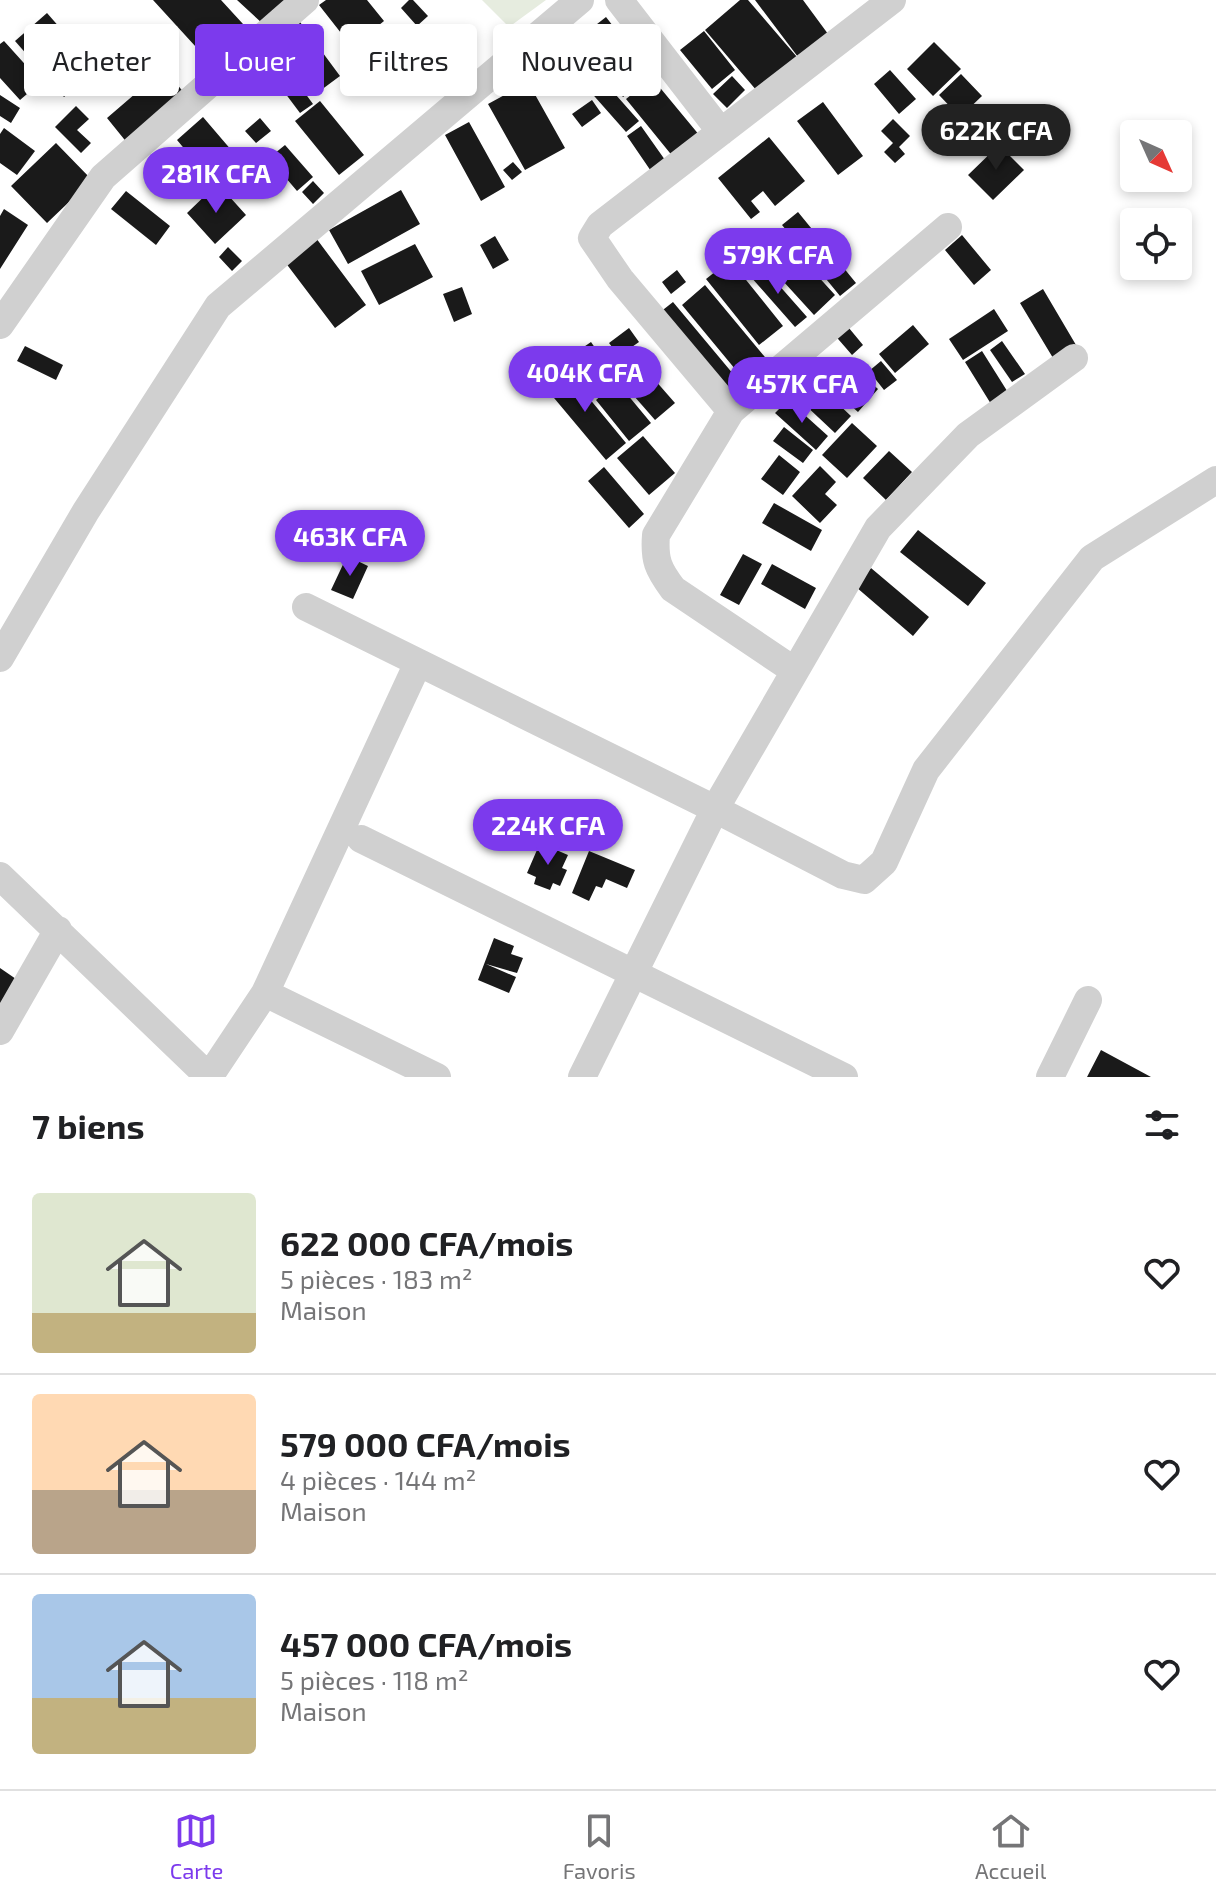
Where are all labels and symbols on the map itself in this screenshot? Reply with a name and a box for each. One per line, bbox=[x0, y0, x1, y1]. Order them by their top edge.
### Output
pin: 622K CFA bbox=[913, 104, 1079, 172]
north arrow bbox=[1120, 120, 1192, 192]
pin: 281K CFA bbox=[133, 147, 299, 215]
pin: 579K CFA bbox=[695, 228, 861, 296]
pin: 404K CFA bbox=[502, 346, 668, 414]
pin: 457K CFA bbox=[719, 357, 885, 425]
pin: 463K CFA bbox=[267, 510, 433, 578]
pin: 224K CFA bbox=[465, 799, 631, 867]

